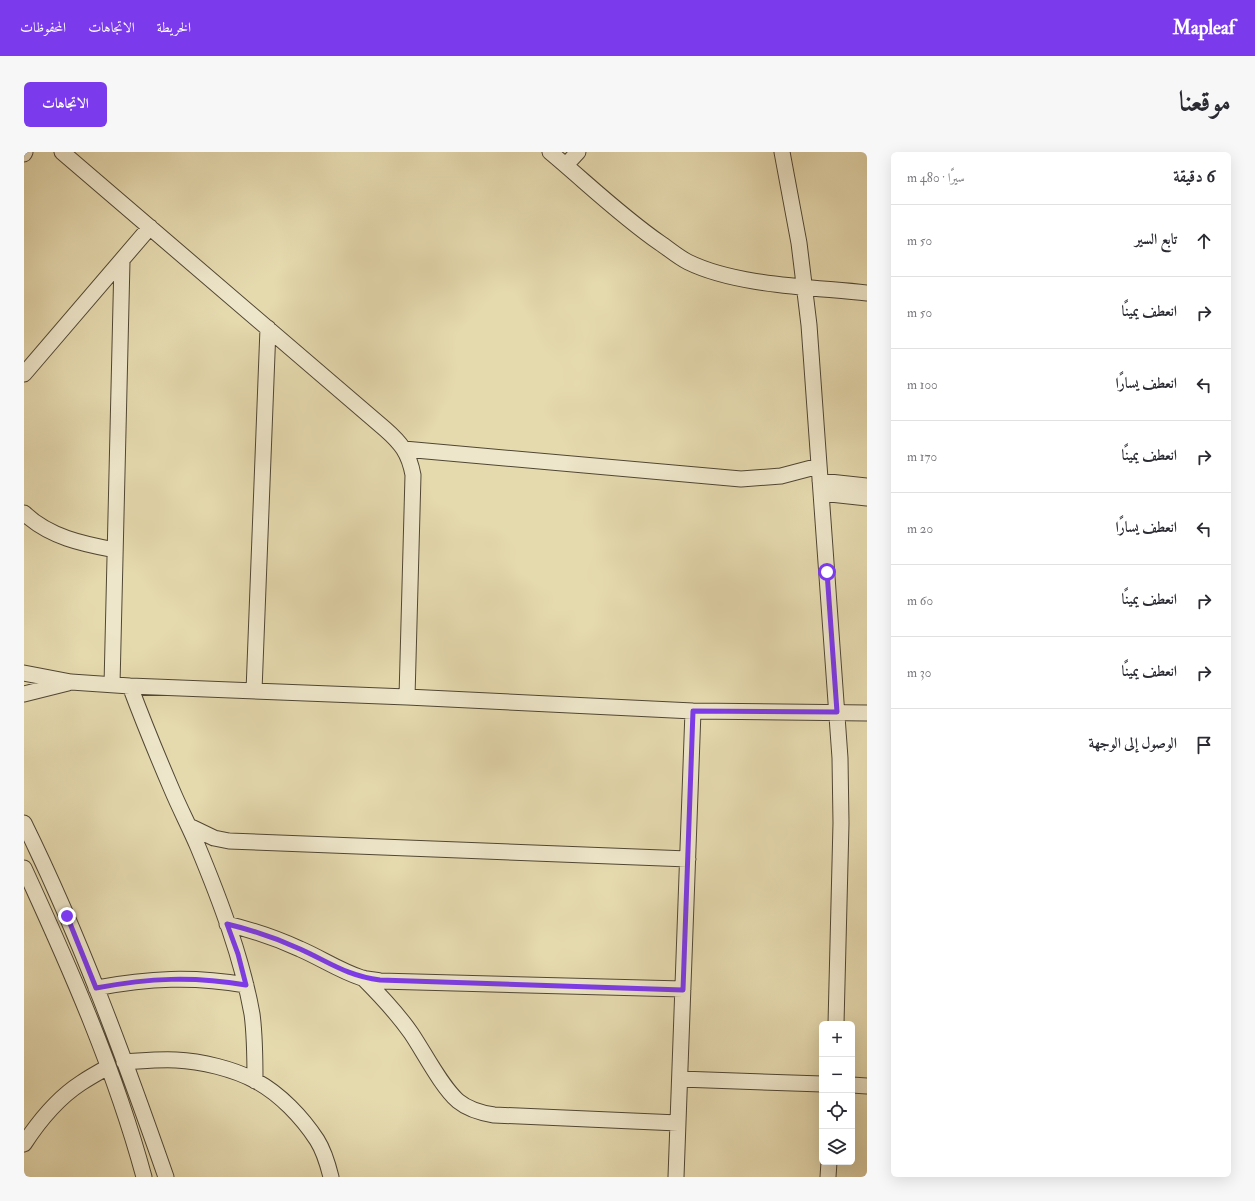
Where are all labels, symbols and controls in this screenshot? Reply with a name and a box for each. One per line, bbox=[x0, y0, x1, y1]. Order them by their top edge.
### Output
text: Mapleaf bbox=[1173, 16, 1235, 40]
text: المحفوظات bbox=[20, 19, 66, 36]
text: الاتجاهات bbox=[88, 19, 135, 36]
text: الخريطة bbox=[157, 19, 191, 36]
button: الاتجاهات bbox=[24, 82, 107, 127]
text: موقعنا bbox=[1179, 85, 1231, 120]
text: 6 دقيقة bbox=[1173, 166, 1215, 187]
text: سيرًا · 480 m bbox=[907, 170, 965, 186]
text: تابع السير bbox=[1135, 230, 1177, 249]
icon: ahead bbox=[1193, 230, 1215, 252]
text: 50 m bbox=[907, 233, 932, 249]
text: انعطف يمينًا bbox=[1122, 302, 1177, 321]
icon: right bbox=[1193, 302, 1215, 324]
text: 50 m bbox=[907, 305, 932, 321]
text: انعطف يسارًا bbox=[1116, 374, 1177, 393]
icon: left bbox=[1193, 374, 1215, 396]
text: 100 m bbox=[907, 377, 938, 393]
text: انعطف يمينًا bbox=[1122, 446, 1177, 465]
icon: right bbox=[1193, 446, 1215, 468]
text: 170 m bbox=[907, 449, 937, 465]
text: انعطف يسارًا bbox=[1116, 518, 1177, 537]
icon: left bbox=[1193, 518, 1215, 540]
text: 20 m bbox=[907, 521, 933, 537]
route start bbox=[818, 563, 836, 581]
text: انعطف يمينًا bbox=[1122, 590, 1177, 609]
icon: right bbox=[1193, 590, 1215, 612]
text: 60 m bbox=[907, 593, 933, 609]
text: انعطف يمينًا bbox=[1122, 662, 1177, 681]
icon: right bbox=[1193, 662, 1215, 684]
text: 30 m bbox=[907, 665, 932, 681]
text: الوصول إلى الوجهة bbox=[1089, 734, 1177, 753]
icon: arrive bbox=[1193, 734, 1215, 756]
route end bbox=[58, 907, 76, 925]
map controls bbox=[819, 1021, 855, 1165]
button: + bbox=[819, 1021, 855, 1057]
button: − bbox=[819, 1057, 855, 1093]
button: locate bbox=[819, 1093, 855, 1129]
button: layers bbox=[819, 1129, 855, 1165]

